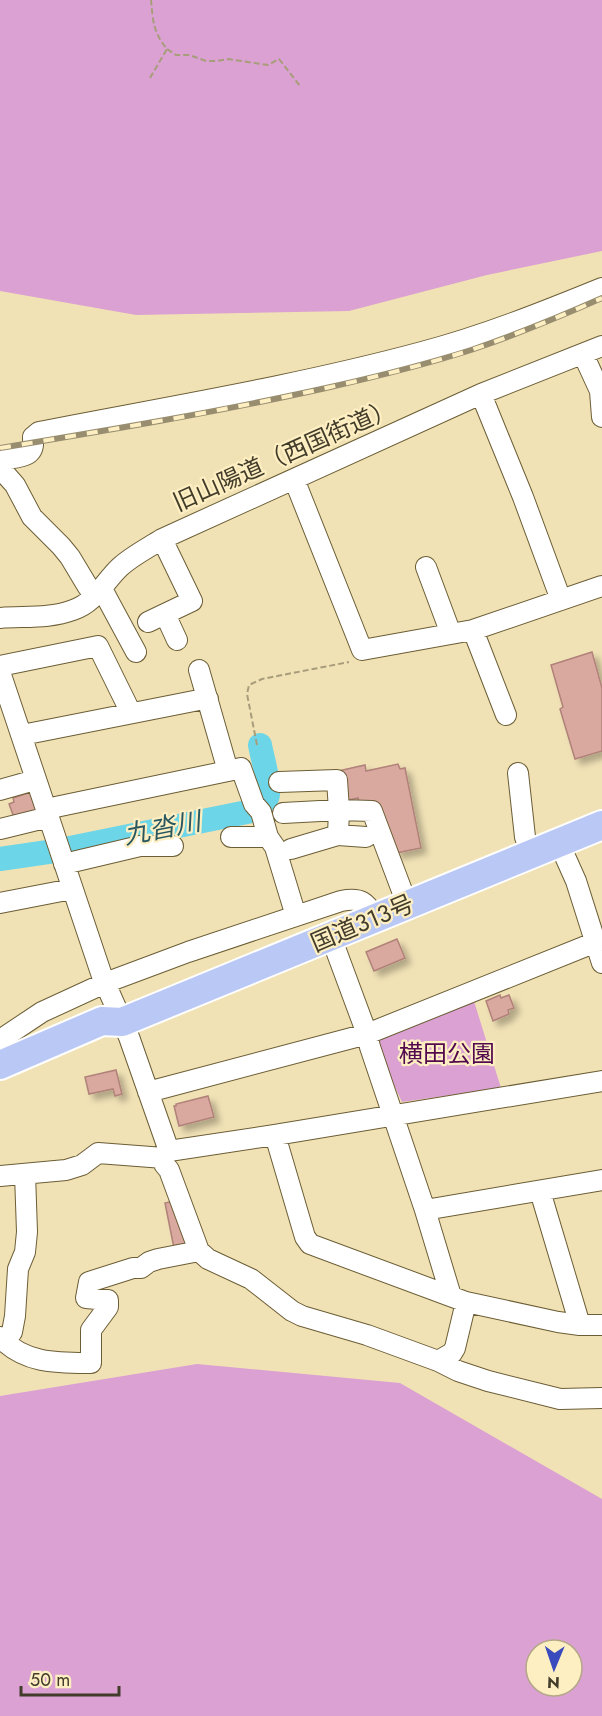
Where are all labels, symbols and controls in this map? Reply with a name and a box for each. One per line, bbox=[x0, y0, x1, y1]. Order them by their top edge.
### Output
street label: 旧山陽道（西国街道） bbox=[167, 390, 401, 520]
water label: 九沓川 bbox=[120, 801, 207, 854]
street label: 国道313号 bbox=[305, 886, 419, 960]
park label: 横田公園 bbox=[399, 1036, 495, 1071]
north arrow bbox=[524, 1638, 584, 1698]
scale bar bbox=[21, 1659, 118, 1697]
text: 50 m bbox=[30, 1667, 70, 1693]
text: N bbox=[547, 1671, 560, 1694]

